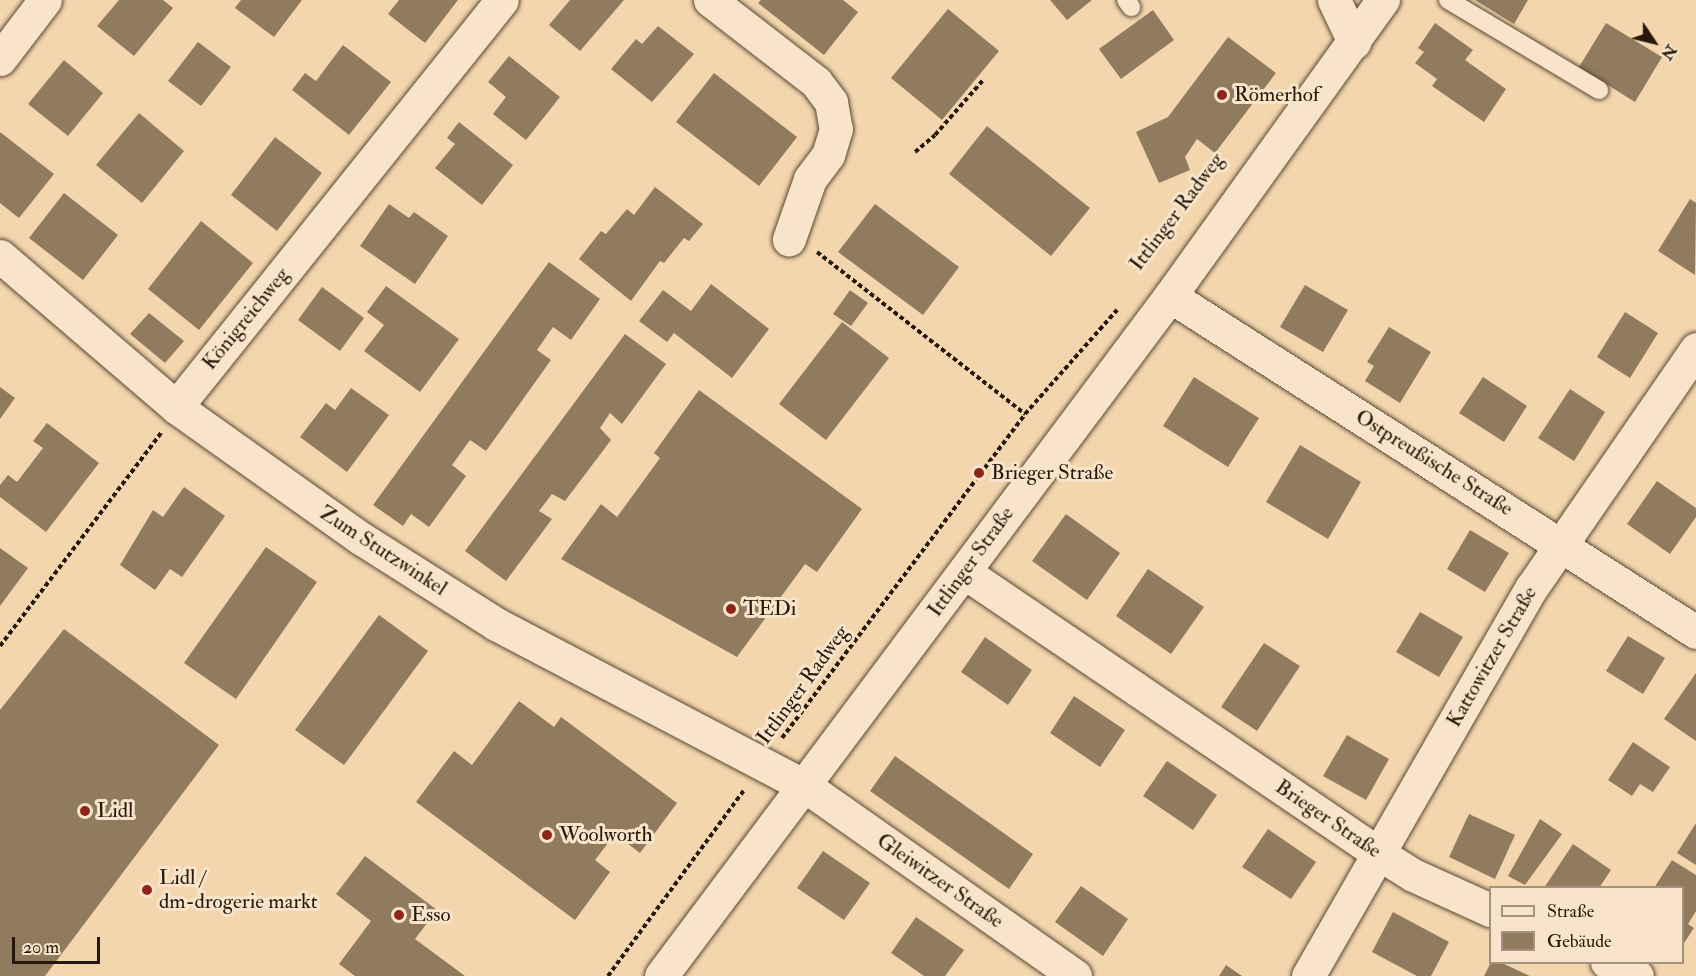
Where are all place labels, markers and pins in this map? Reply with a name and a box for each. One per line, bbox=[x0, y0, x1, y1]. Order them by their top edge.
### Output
place label: Römerhof bbox=[1234, 82, 1320, 108]
marker: Römerhof bbox=[1215, 88, 1229, 102]
place label: Brieger Straße bbox=[991, 460, 1113, 486]
marker: Brieger Straße bbox=[972, 466, 986, 480]
place label: TEDi bbox=[743, 596, 796, 622]
marker: TEDi bbox=[724, 602, 738, 616]
place label: Lidl bbox=[97, 798, 133, 824]
marker: Lidl bbox=[78, 804, 92, 818]
place label: Woolworth bbox=[559, 822, 652, 848]
marker: Woolworth bbox=[540, 828, 554, 842]
place label: Lidl / dm-drogerie markt bbox=[159, 865, 318, 915]
marker: Lidl / dm-drogerie markt bbox=[140, 883, 154, 897]
place label: Esso bbox=[411, 902, 451, 928]
marker: Esso bbox=[392, 908, 406, 922]

